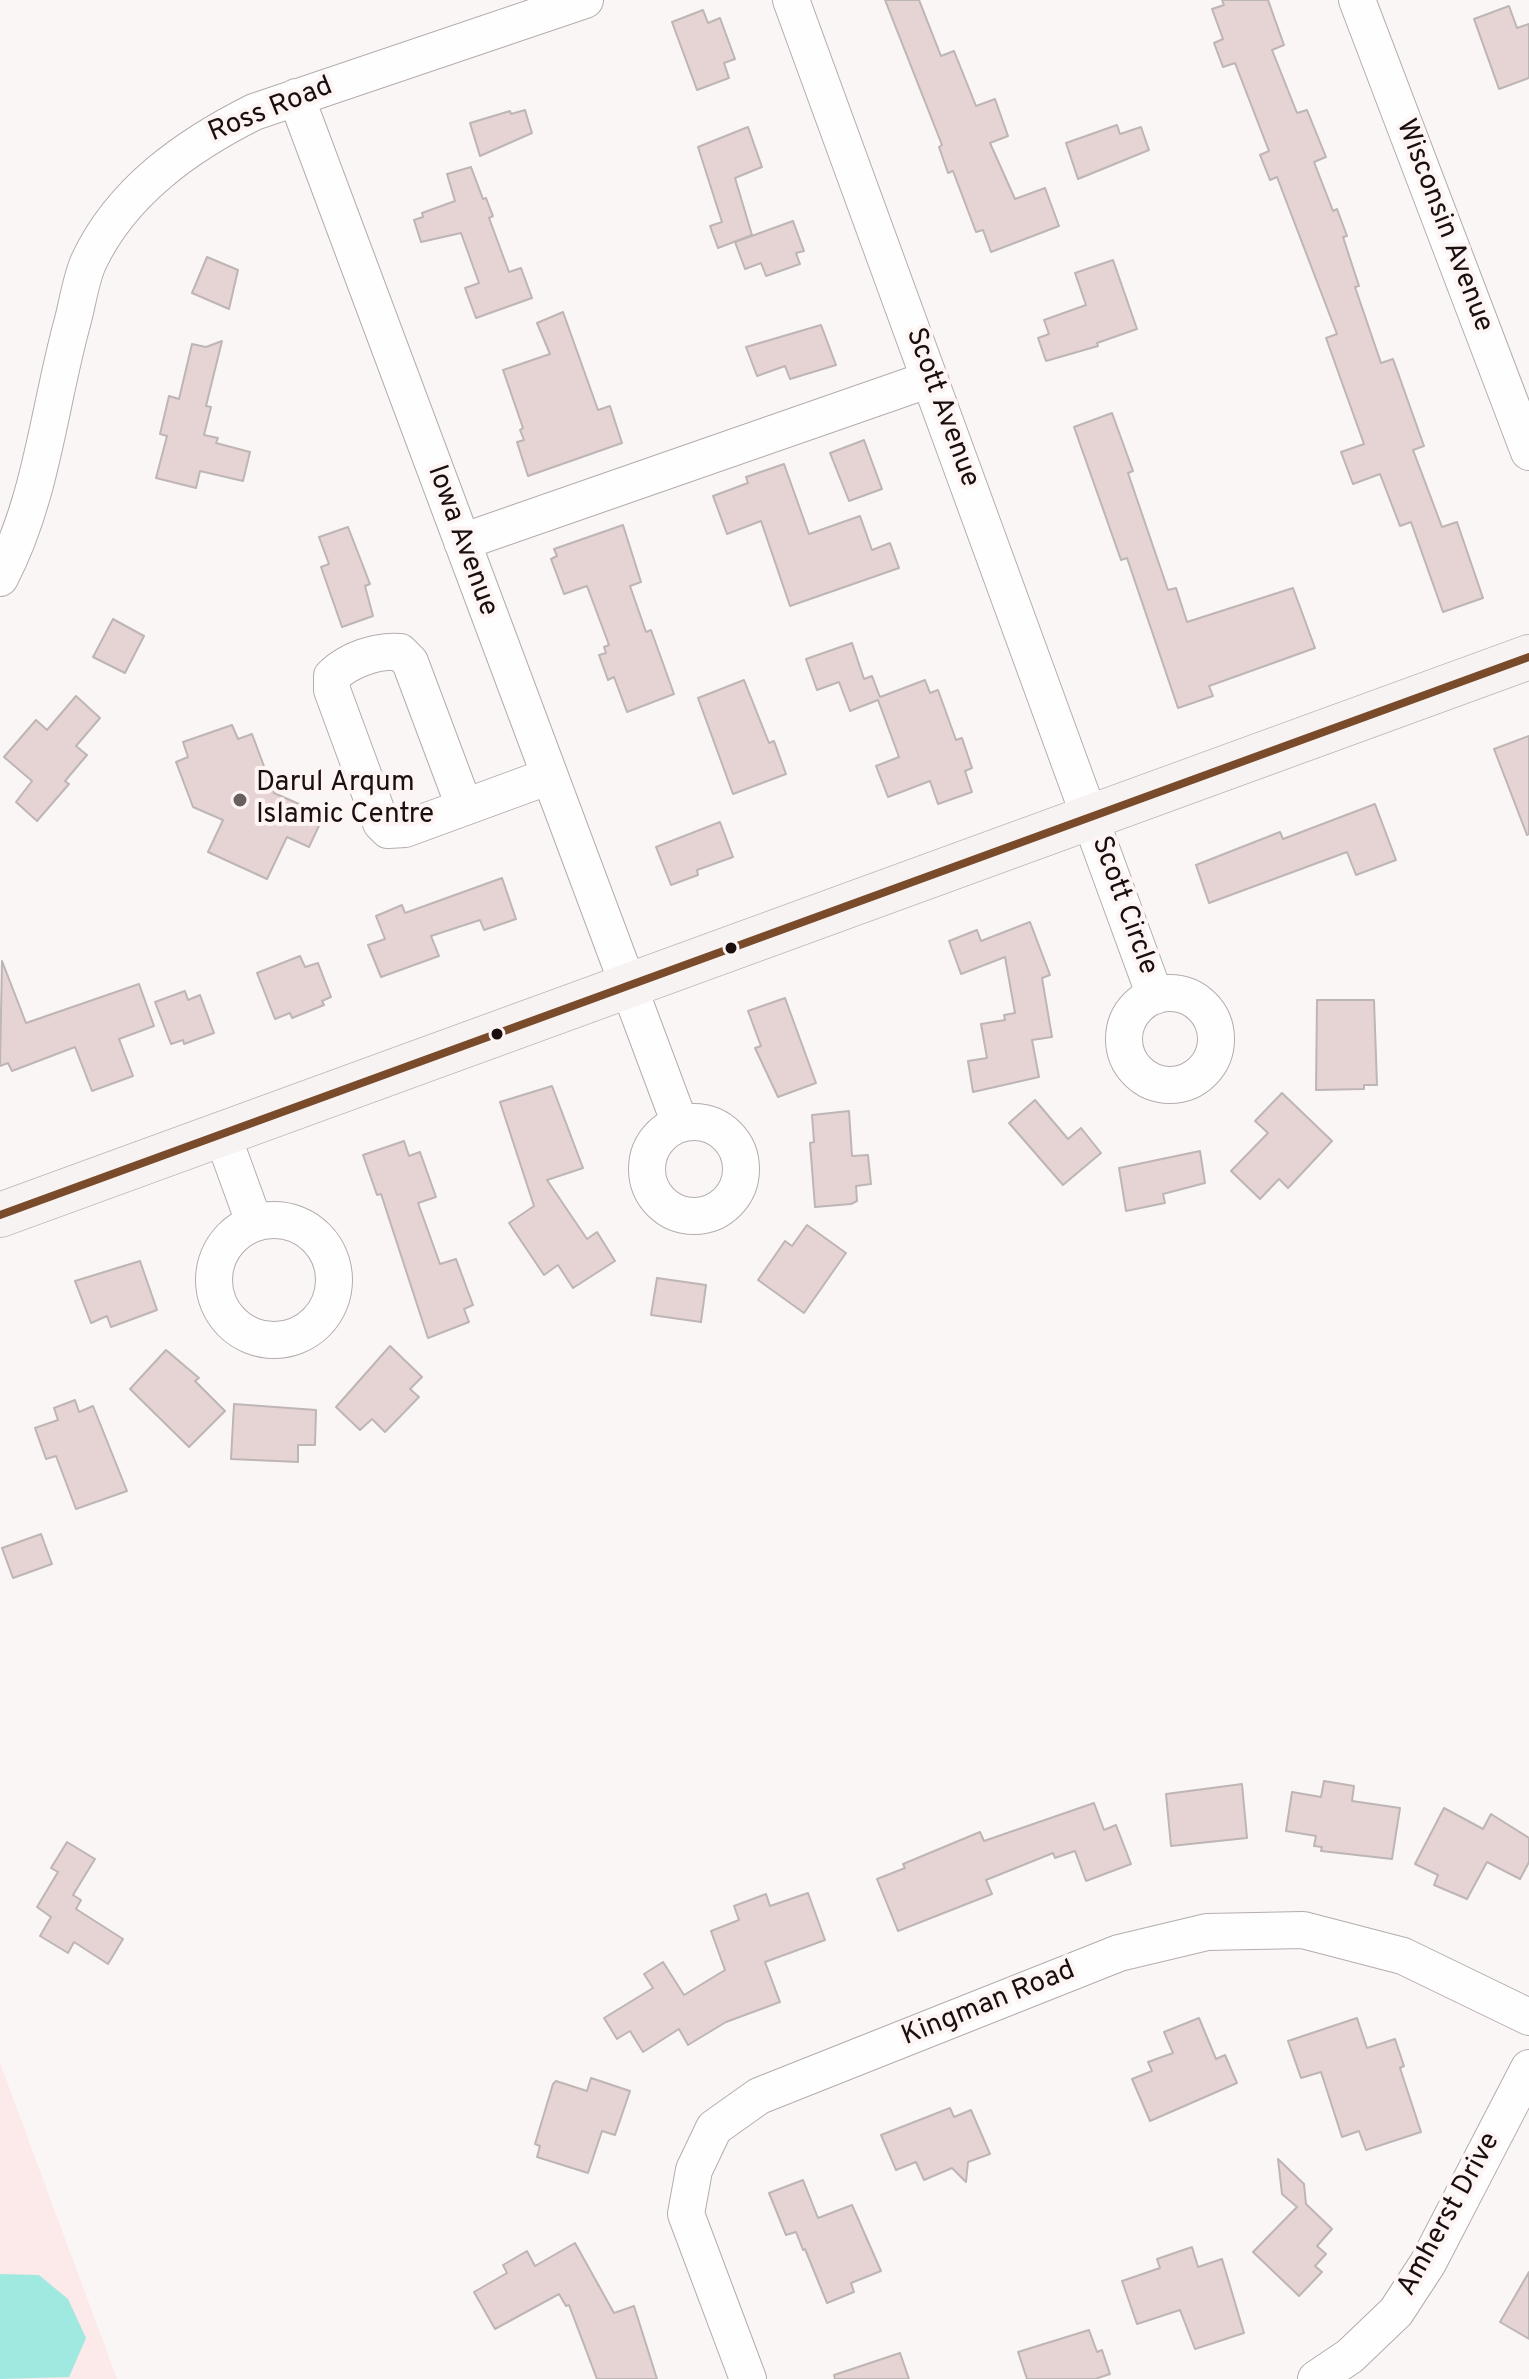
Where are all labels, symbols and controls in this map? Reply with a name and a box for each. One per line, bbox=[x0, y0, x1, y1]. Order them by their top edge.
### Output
street label: Ross Road bbox=[204, 71, 338, 151]
street label: Wisconsin Avenue bbox=[1387, 115, 1499, 337]
street label: Scott Avenue bbox=[897, 324, 985, 492]
street label: Iowa Avenue bbox=[418, 461, 504, 621]
place label: Darul Arqum Islamic Centre bbox=[256, 767, 434, 833]
marker: Darul Arqum Islamic Centre bbox=[231, 791, 249, 809]
street label: Scott Circle bbox=[1082, 832, 1164, 980]
unlabelled marker bbox=[723, 940, 739, 956]
unlabelled marker bbox=[489, 1026, 505, 1042]
street label: Kingman Road bbox=[897, 1955, 1081, 2055]
street label: Amherst Drive bbox=[1391, 2128, 1509, 2302]

